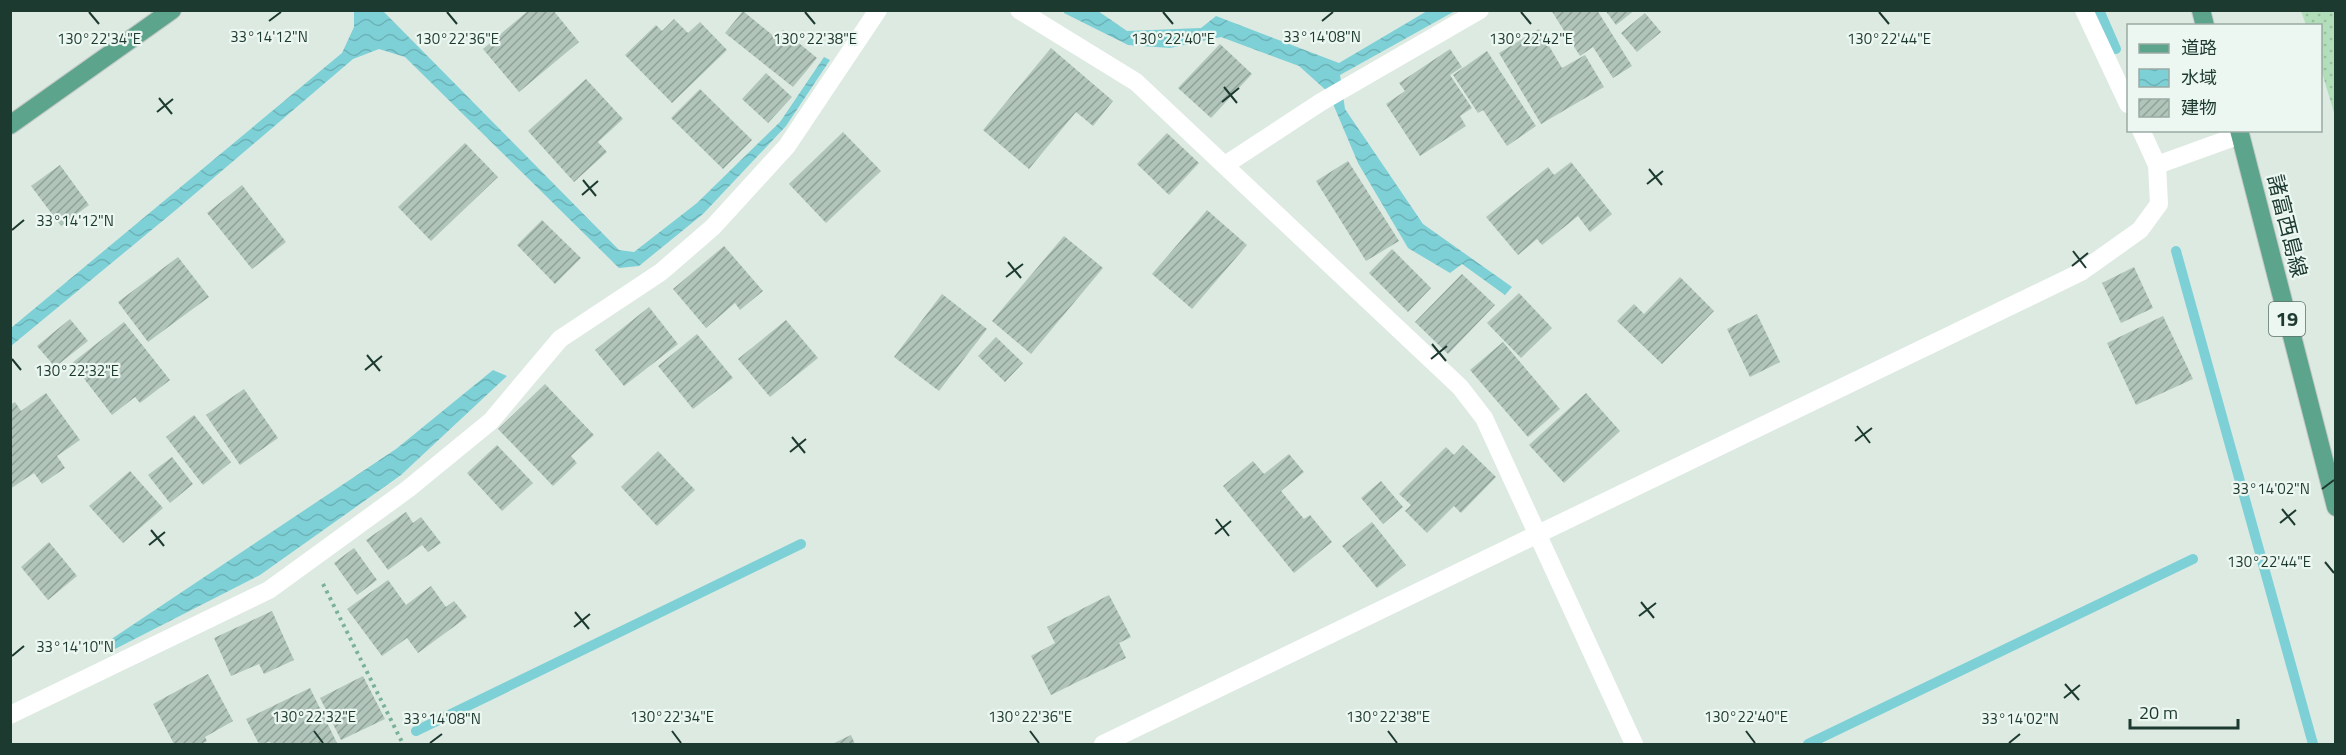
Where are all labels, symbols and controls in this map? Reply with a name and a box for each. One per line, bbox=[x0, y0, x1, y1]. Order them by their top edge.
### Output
legend bbox=[2127, 24, 2322, 132]
text: 33°14'12"N bbox=[230, 25, 308, 48]
text: 33°14'08"N bbox=[1283, 25, 1361, 48]
text: 130°22'34"E bbox=[57, 27, 141, 50]
text: 130°22'36"E bbox=[415, 27, 499, 50]
text: 130°22'38"E bbox=[773, 27, 857, 50]
text: 130°22'40"E bbox=[1131, 27, 1215, 50]
text: 130°22'42"E bbox=[1489, 27, 1573, 50]
text: 130°22'44"E bbox=[1847, 27, 1931, 50]
text: 道路 bbox=[2181, 34, 2217, 61]
text: 水域 bbox=[2181, 64, 2217, 91]
text: 建物 bbox=[2181, 94, 2217, 121]
street label: 諸富西島線 bbox=[2260, 171, 2316, 281]
text: 33°14'12"N bbox=[36, 209, 114, 232]
road number: 19 bbox=[2269, 302, 2305, 336]
text: 130°22'32"E bbox=[35, 359, 119, 382]
text: 33°14'02"N bbox=[2232, 477, 2310, 500]
text: 130°22'44"E bbox=[2227, 550, 2311, 573]
text: 33°14'10"N bbox=[36, 635, 114, 658]
scale bar bbox=[2130, 692, 2238, 730]
text: 20 m bbox=[2139, 699, 2178, 726]
text: 130°22'32"E bbox=[272, 705, 356, 728]
text: 130°22'34"E bbox=[630, 705, 714, 728]
text: 130°22'36"E bbox=[988, 705, 1072, 728]
text: 130°22'38"E bbox=[1346, 705, 1430, 728]
text: 130°22'40"E bbox=[1704, 705, 1788, 728]
text: 33°14'08"N bbox=[403, 707, 481, 730]
text: 33°14'02"N bbox=[1981, 707, 2059, 730]

